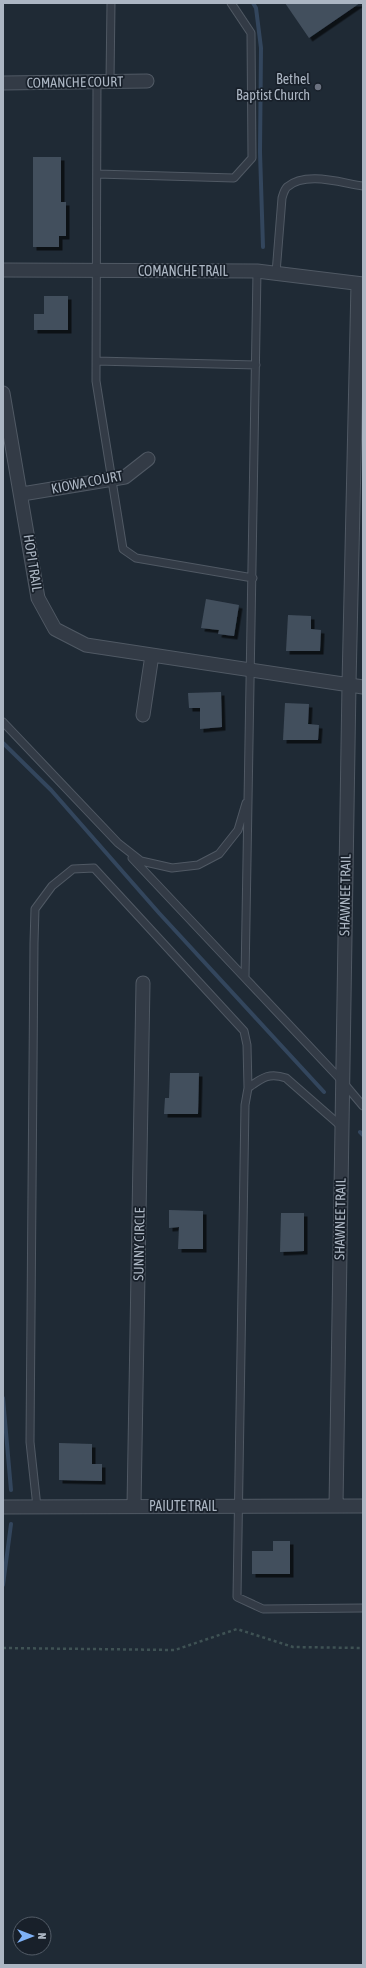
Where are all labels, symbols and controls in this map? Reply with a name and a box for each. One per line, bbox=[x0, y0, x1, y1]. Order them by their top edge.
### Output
place label: Bethel Baptist Church bbox=[236, 71, 310, 103]
street label: COMANCHE COURT bbox=[27, 73, 123, 91]
marker: Bethel Baptist Church bbox=[313, 82, 323, 92]
street label: COMANCHE TRAIL bbox=[138, 263, 229, 279]
street label: KIOWA COURT bbox=[50, 467, 124, 497]
street label: HOPI TRAIL bbox=[21, 533, 46, 593]
street label: SHAWNEE TRAIL bbox=[336, 853, 354, 936]
street label: SHAWNEE TRAIL bbox=[331, 1177, 349, 1260]
street label: SUNNY CIRCLE bbox=[130, 1207, 148, 1281]
street label: PAIUTE TRAIL bbox=[149, 1498, 218, 1514]
north arrow bbox=[12, 1916, 52, 1956]
text: N bbox=[36, 1933, 48, 1939]

